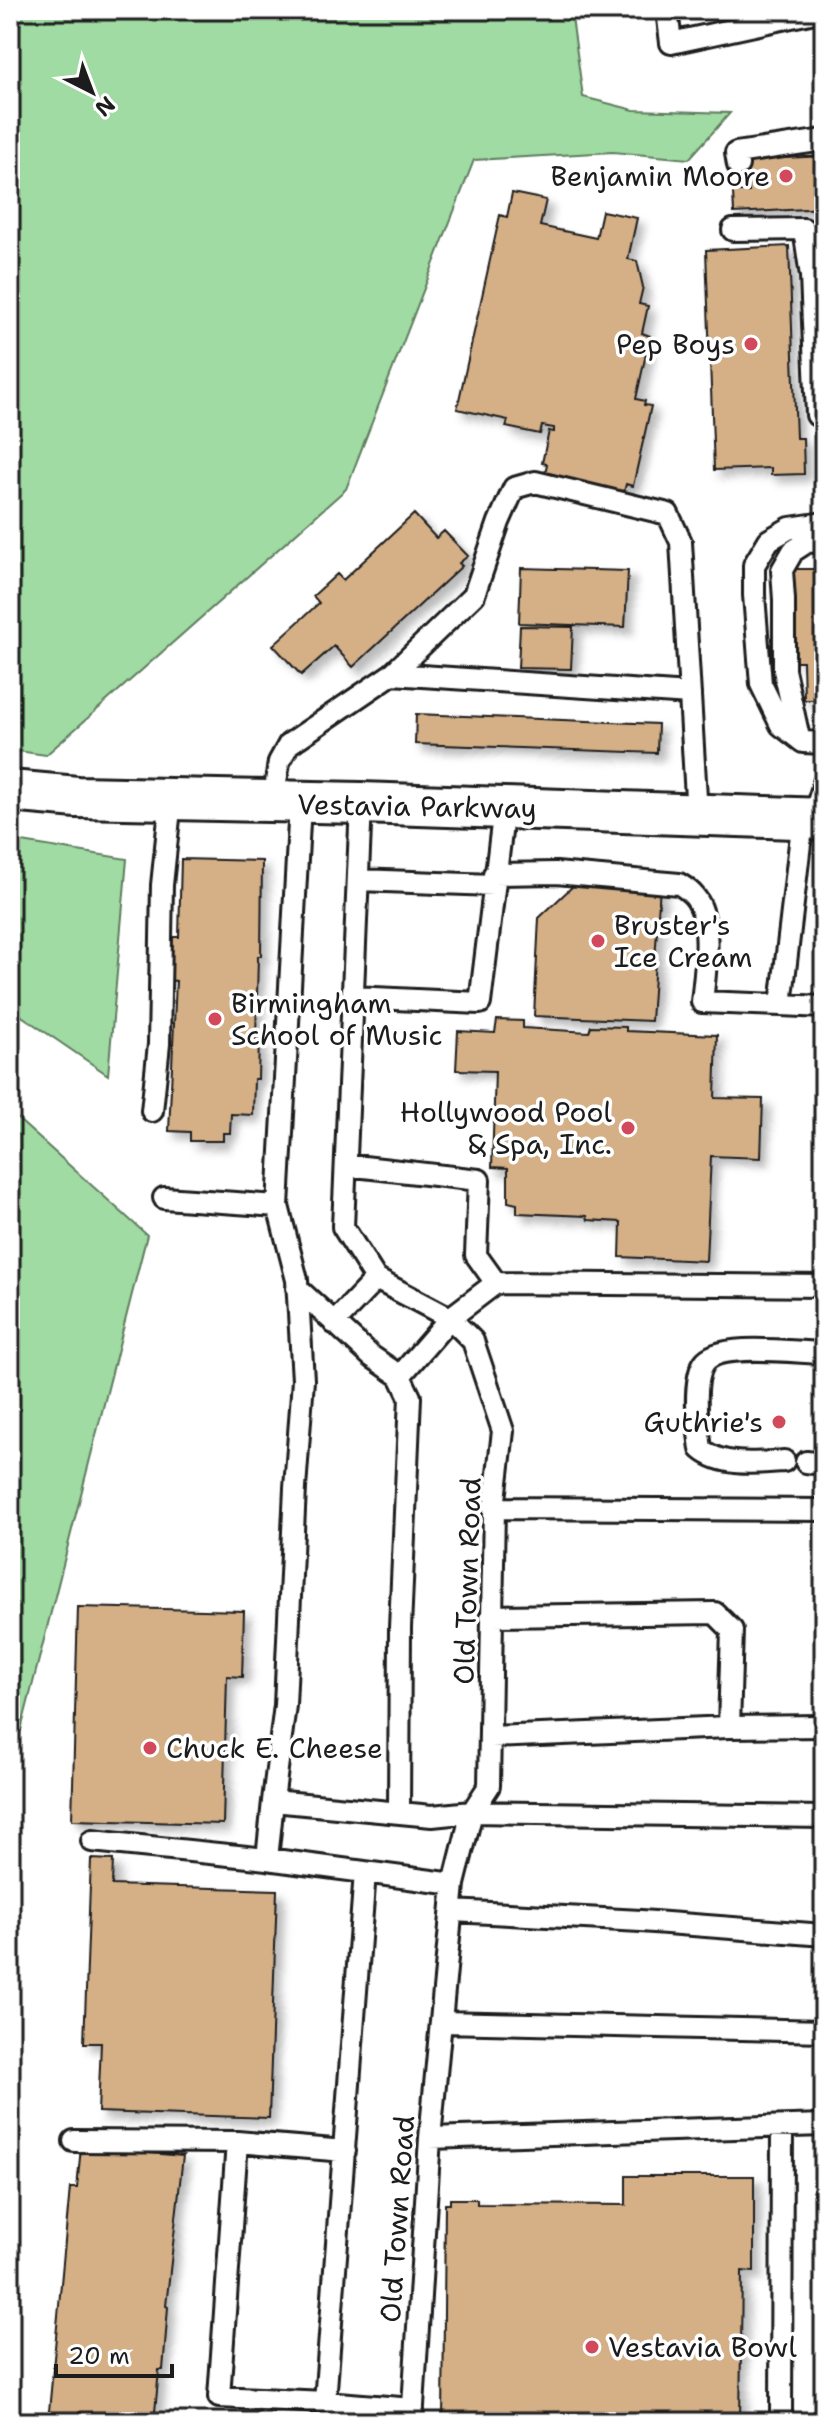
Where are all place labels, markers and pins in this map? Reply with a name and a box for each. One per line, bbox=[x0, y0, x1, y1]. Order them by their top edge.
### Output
place label: Benjamin Moore bbox=[550, 157, 770, 195]
marker: Benjamin Moore bbox=[777, 167, 795, 185]
place label: Pep Boys bbox=[616, 325, 735, 363]
marker: Pep Boys bbox=[742, 335, 760, 353]
place label: Bruster's Ice Cream bbox=[614, 906, 752, 976]
marker: Bruster's Ice Cream bbox=[589, 932, 607, 950]
place label: Birmingham School of Music bbox=[231, 984, 443, 1054]
marker: Birmingham School of Music bbox=[206, 1010, 224, 1028]
place label: Hollywood Pool & Spa, Inc. bbox=[400, 1093, 613, 1163]
marker: Hollywood Pool & Spa, Inc. bbox=[619, 1119, 637, 1137]
place label: Guthrie's bbox=[644, 1403, 763, 1441]
marker: Guthrie's bbox=[770, 1413, 788, 1431]
place label: Chuck E. Cheese bbox=[166, 1729, 383, 1767]
marker: Chuck E. Cheese bbox=[141, 1739, 159, 1757]
place label: Vestavia Bowl bbox=[608, 2328, 797, 2366]
marker: Vestavia Bowl bbox=[583, 2338, 601, 2356]

